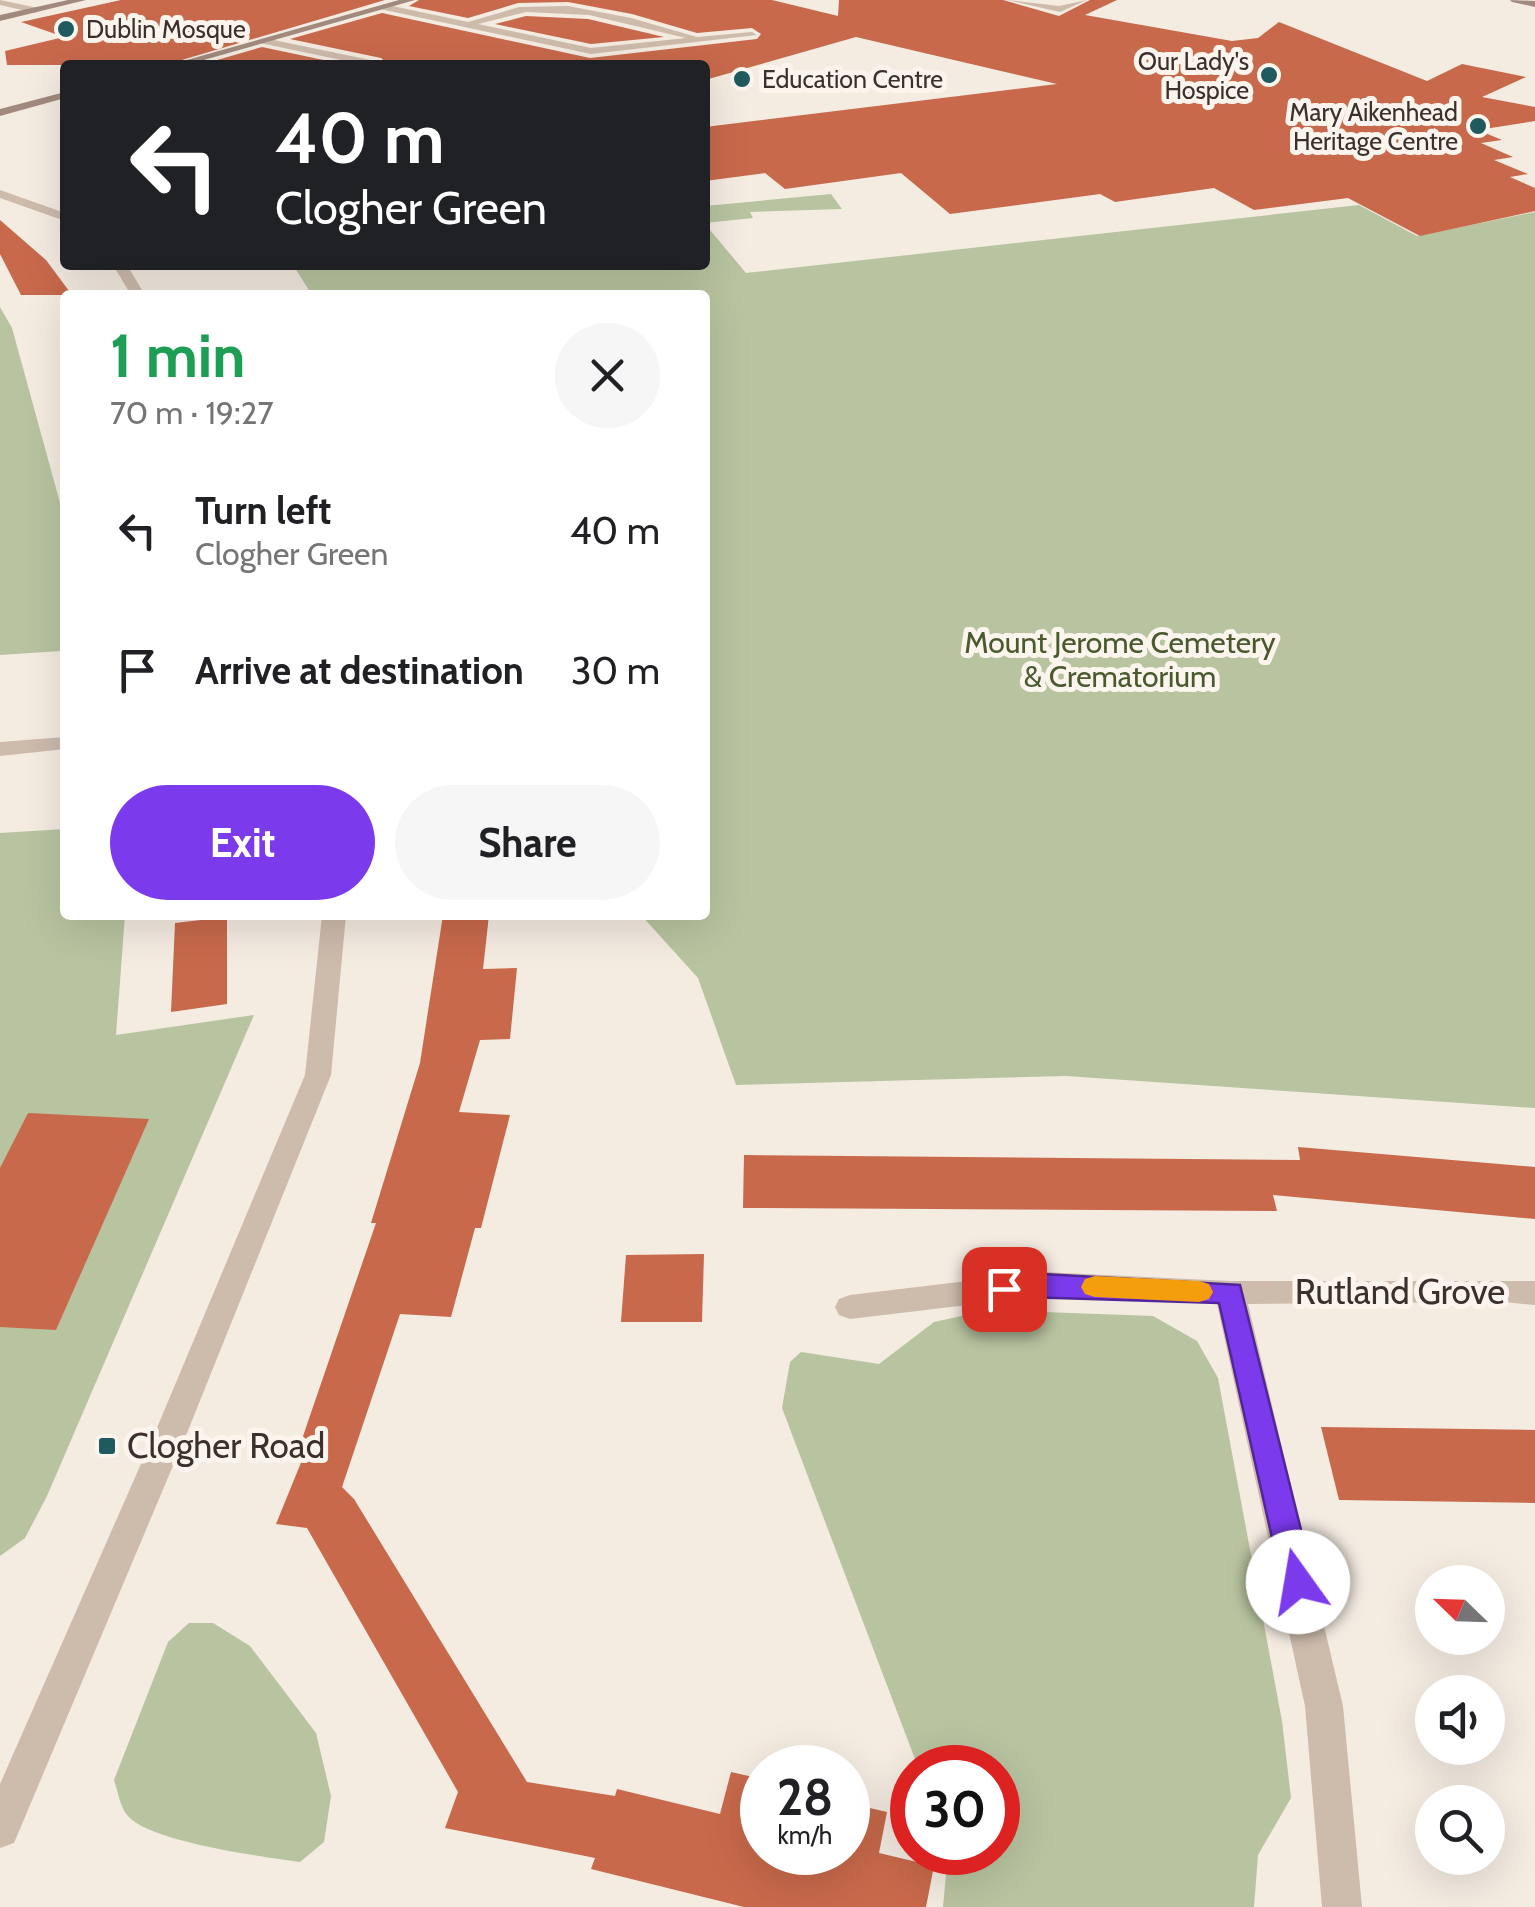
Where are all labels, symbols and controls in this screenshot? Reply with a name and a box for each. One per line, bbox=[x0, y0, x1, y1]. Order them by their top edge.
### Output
place label: Dublin Mosque bbox=[86, 14, 246, 44]
marker: Dublin Mosque bbox=[55, 18, 77, 40]
place label: Our Lady's Hospice bbox=[1138, 46, 1249, 105]
place label: Education Centre bbox=[762, 64, 943, 94]
marker: Our Lady's Hospice bbox=[1258, 64, 1280, 86]
marker: Education Centre bbox=[731, 68, 753, 90]
text: 40 m bbox=[275, 95, 444, 181]
place label: Mary Aikenhead Heritage Centre bbox=[1289, 97, 1458, 156]
icon: left bbox=[110, 100, 240, 230]
marker: Mary Aikenhead Heritage Centre bbox=[1467, 115, 1489, 137]
text: Clogher Green bbox=[275, 181, 547, 235]
text: 1 min bbox=[110, 319, 245, 392]
button: close bbox=[555, 323, 660, 428]
text: 70 m · 19:27 bbox=[110, 393, 274, 432]
text: Turn left bbox=[195, 487, 331, 534]
icon: left bbox=[110, 503, 165, 558]
text: 40 m bbox=[570, 507, 660, 554]
text: Clogher Green bbox=[195, 534, 388, 573]
park label: Mount Jerome Cemetery & Crematorium bbox=[964, 624, 1276, 695]
icon: arrive bbox=[110, 643, 165, 698]
text: Arrive at destination bbox=[195, 647, 524, 694]
text: 30 m bbox=[571, 647, 660, 694]
button: Exit bbox=[110, 785, 375, 900]
button: Share bbox=[395, 785, 660, 900]
pin bbox=[962, 1247, 1047, 1332]
icon: arrive bbox=[977, 1262, 1032, 1317]
street label: Rutland Grove bbox=[1295, 1270, 1505, 1313]
place label: Clogher Road bbox=[127, 1424, 325, 1467]
marker: Clogher Road bbox=[96, 1435, 118, 1457]
position arrow bbox=[1246, 1530, 1350, 1634]
north arrow bbox=[1415, 1565, 1505, 1655]
map controls bbox=[1415, 1565, 1505, 1875]
button: sound bbox=[1415, 1675, 1505, 1765]
speed limit sign: 30 bbox=[890, 1745, 1020, 1875]
text: 28 bbox=[777, 1767, 833, 1828]
button: search bbox=[1415, 1785, 1505, 1875]
text: km/h bbox=[778, 1820, 832, 1850]

